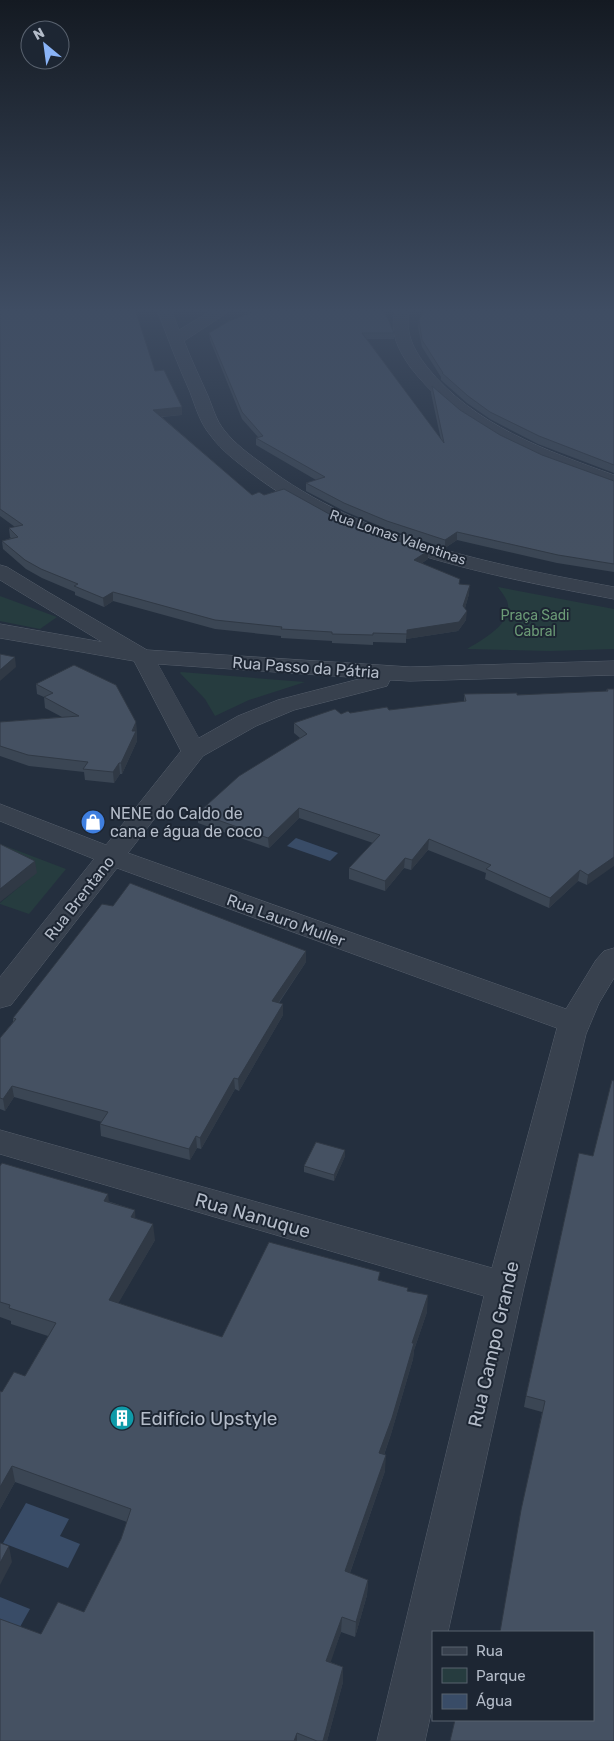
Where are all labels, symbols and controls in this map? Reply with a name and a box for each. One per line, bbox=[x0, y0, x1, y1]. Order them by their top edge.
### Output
north arrow bbox=[20, 20, 70, 70]
text: N bbox=[30, 24, 47, 44]
street label: Rua Lomas Valentinas bbox=[328, 506, 468, 569]
park label: Praça Sadi Cabral bbox=[501, 607, 569, 640]
street label: Rua Passo da Pátria bbox=[232, 653, 380, 682]
place label: NENE do Caldo de cana e água de coco bbox=[110, 804, 262, 841]
shop icon: NENE do Caldo de cana e água de coco bbox=[80, 809, 106, 835]
street label: Rua Brentano bbox=[41, 852, 118, 944]
street label: Rua Lauro Muller bbox=[224, 890, 348, 951]
street label: Rua Nanuque bbox=[192, 1188, 313, 1243]
street label: Rua Campo Grande bbox=[463, 1259, 524, 1429]
building icon: Edifício Upstyle bbox=[109, 1405, 135, 1431]
place label: Edifício Upstyle bbox=[140, 1407, 277, 1430]
legend bbox=[432, 1631, 594, 1721]
text: Rua bbox=[476, 1642, 503, 1660]
text: Parque bbox=[476, 1667, 526, 1685]
text: Água bbox=[476, 1692, 512, 1710]

